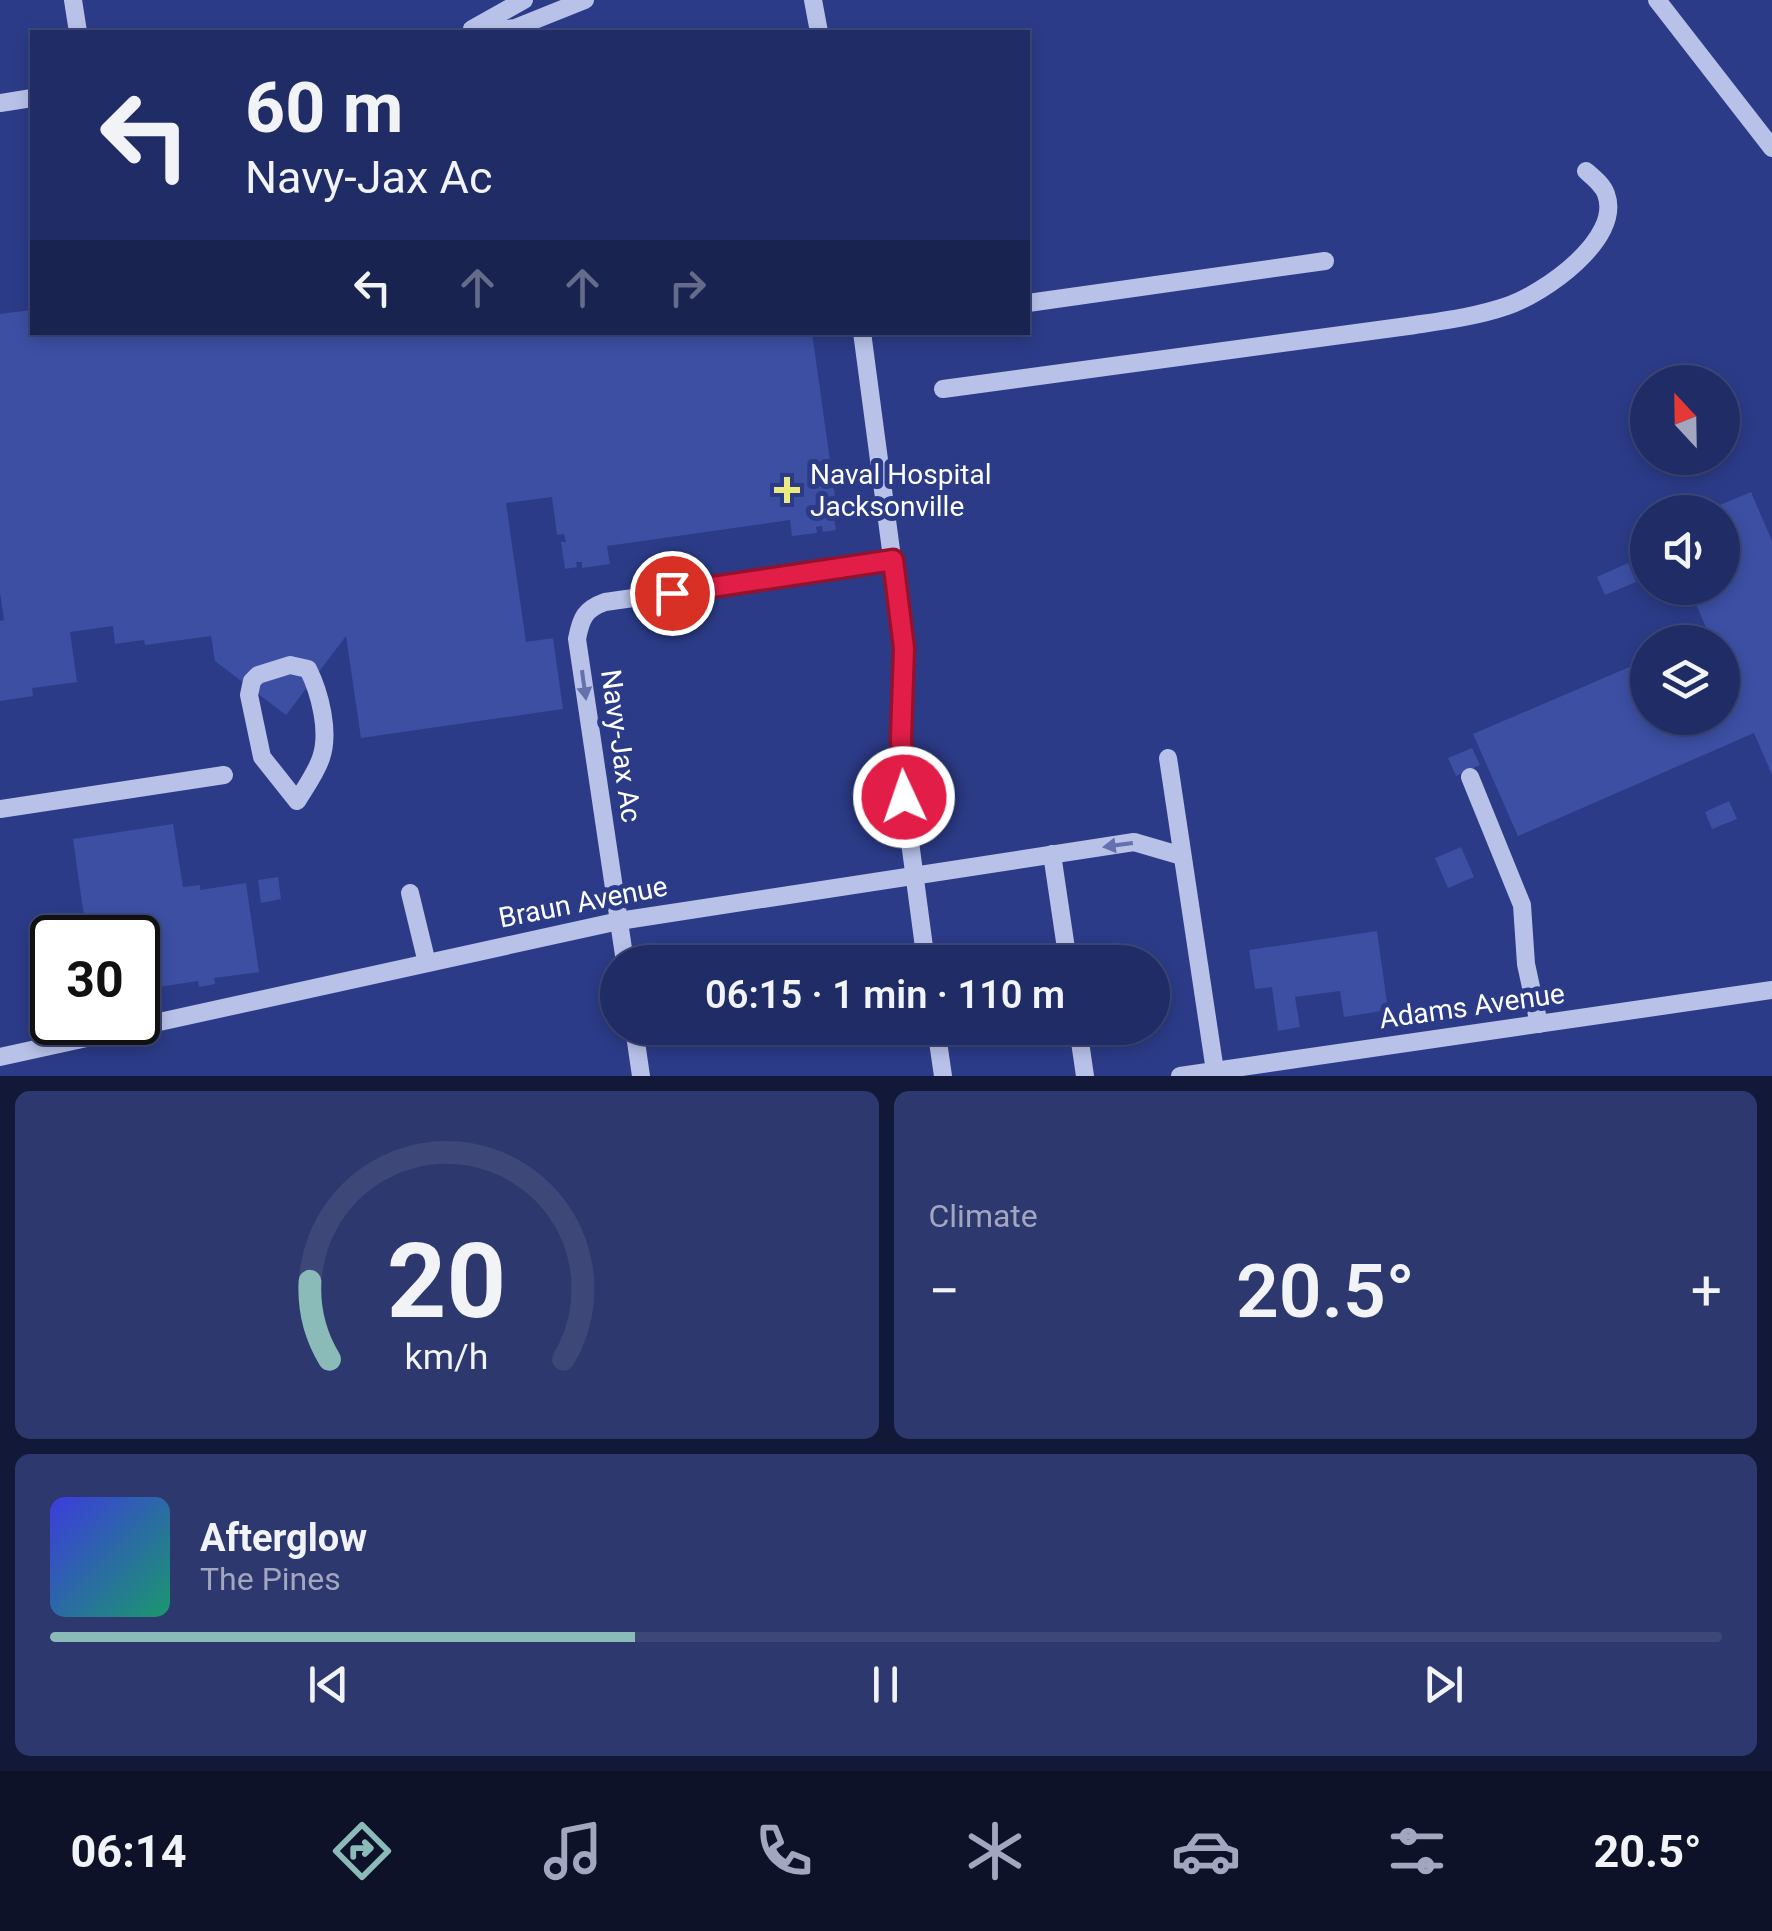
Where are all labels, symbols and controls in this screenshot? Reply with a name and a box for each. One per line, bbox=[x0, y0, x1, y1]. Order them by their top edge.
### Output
text: 60 m bbox=[245, 67, 403, 149]
icon: left bbox=[80, 70, 210, 200]
text: Navy-Jax Ac bbox=[245, 151, 492, 204]
icon: left bbox=[345, 260, 400, 315]
icon: ahead bbox=[450, 260, 505, 315]
icon: ahead bbox=[555, 260, 610, 315]
icon: right bbox=[660, 260, 715, 315]
north arrow bbox=[1630, 365, 1740, 475]
map controls bbox=[1630, 365, 1740, 735]
place label: Naval Hospital Jacksonville bbox=[810, 458, 991, 523]
marker: Naval Hospital Jacksonville bbox=[774, 477, 800, 503]
button: sound bbox=[1630, 495, 1740, 605]
pin bbox=[630, 551, 715, 636]
icon: arrive bbox=[645, 566, 700, 621]
button: layers bbox=[1630, 625, 1740, 735]
street label: Navy-Jax Ac bbox=[594, 667, 648, 825]
one-way arrow bbox=[576, 670, 592, 701]
position arrow bbox=[852, 745, 956, 849]
one-way arrow bbox=[1101, 837, 1133, 853]
street label: Braun Avenue bbox=[496, 869, 670, 935]
speed limit sign: 30 bbox=[30, 915, 160, 1045]
text: 06:15 · 1 min · 110 m bbox=[705, 973, 1065, 1017]
street label: Adams Avenue bbox=[1377, 977, 1567, 1035]
text: Climate bbox=[929, 1197, 1038, 1235]
text: 20 bbox=[387, 1221, 506, 1342]
text: 20.5° bbox=[1236, 1247, 1415, 1335]
text: − bbox=[929, 1259, 960, 1323]
text: + bbox=[1691, 1259, 1722, 1323]
text: km/h bbox=[405, 1336, 489, 1378]
text: Afterglow bbox=[200, 1516, 367, 1560]
text: The Pines bbox=[200, 1560, 341, 1598]
icon: previous bbox=[301, 1657, 356, 1712]
icon: pause bbox=[858, 1657, 913, 1712]
icon: next bbox=[1416, 1657, 1471, 1712]
icon: directions bbox=[327, 1816, 397, 1886]
icon: music bbox=[538, 1816, 608, 1886]
icon: phone bbox=[749, 1816, 819, 1886]
icon: climate bbox=[960, 1816, 1030, 1886]
icon: car bbox=[1171, 1816, 1241, 1886]
icon: filters bbox=[1382, 1816, 1452, 1886]
text: 06:14 bbox=[71, 1825, 186, 1878]
text: 20.5° bbox=[1593, 1825, 1702, 1878]

